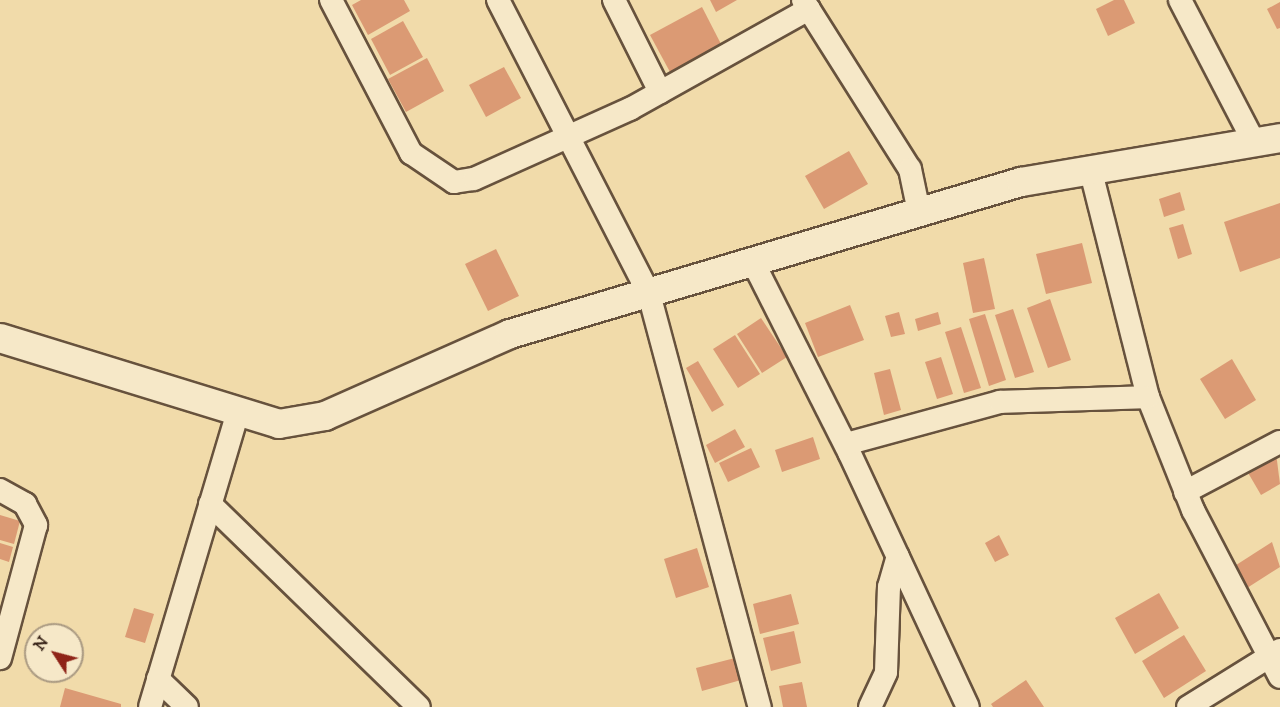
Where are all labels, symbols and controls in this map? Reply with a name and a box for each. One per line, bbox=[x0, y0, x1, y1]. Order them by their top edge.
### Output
north arrow bbox=[24, 623, 84, 683]
text: N bbox=[29, 632, 53, 655]

